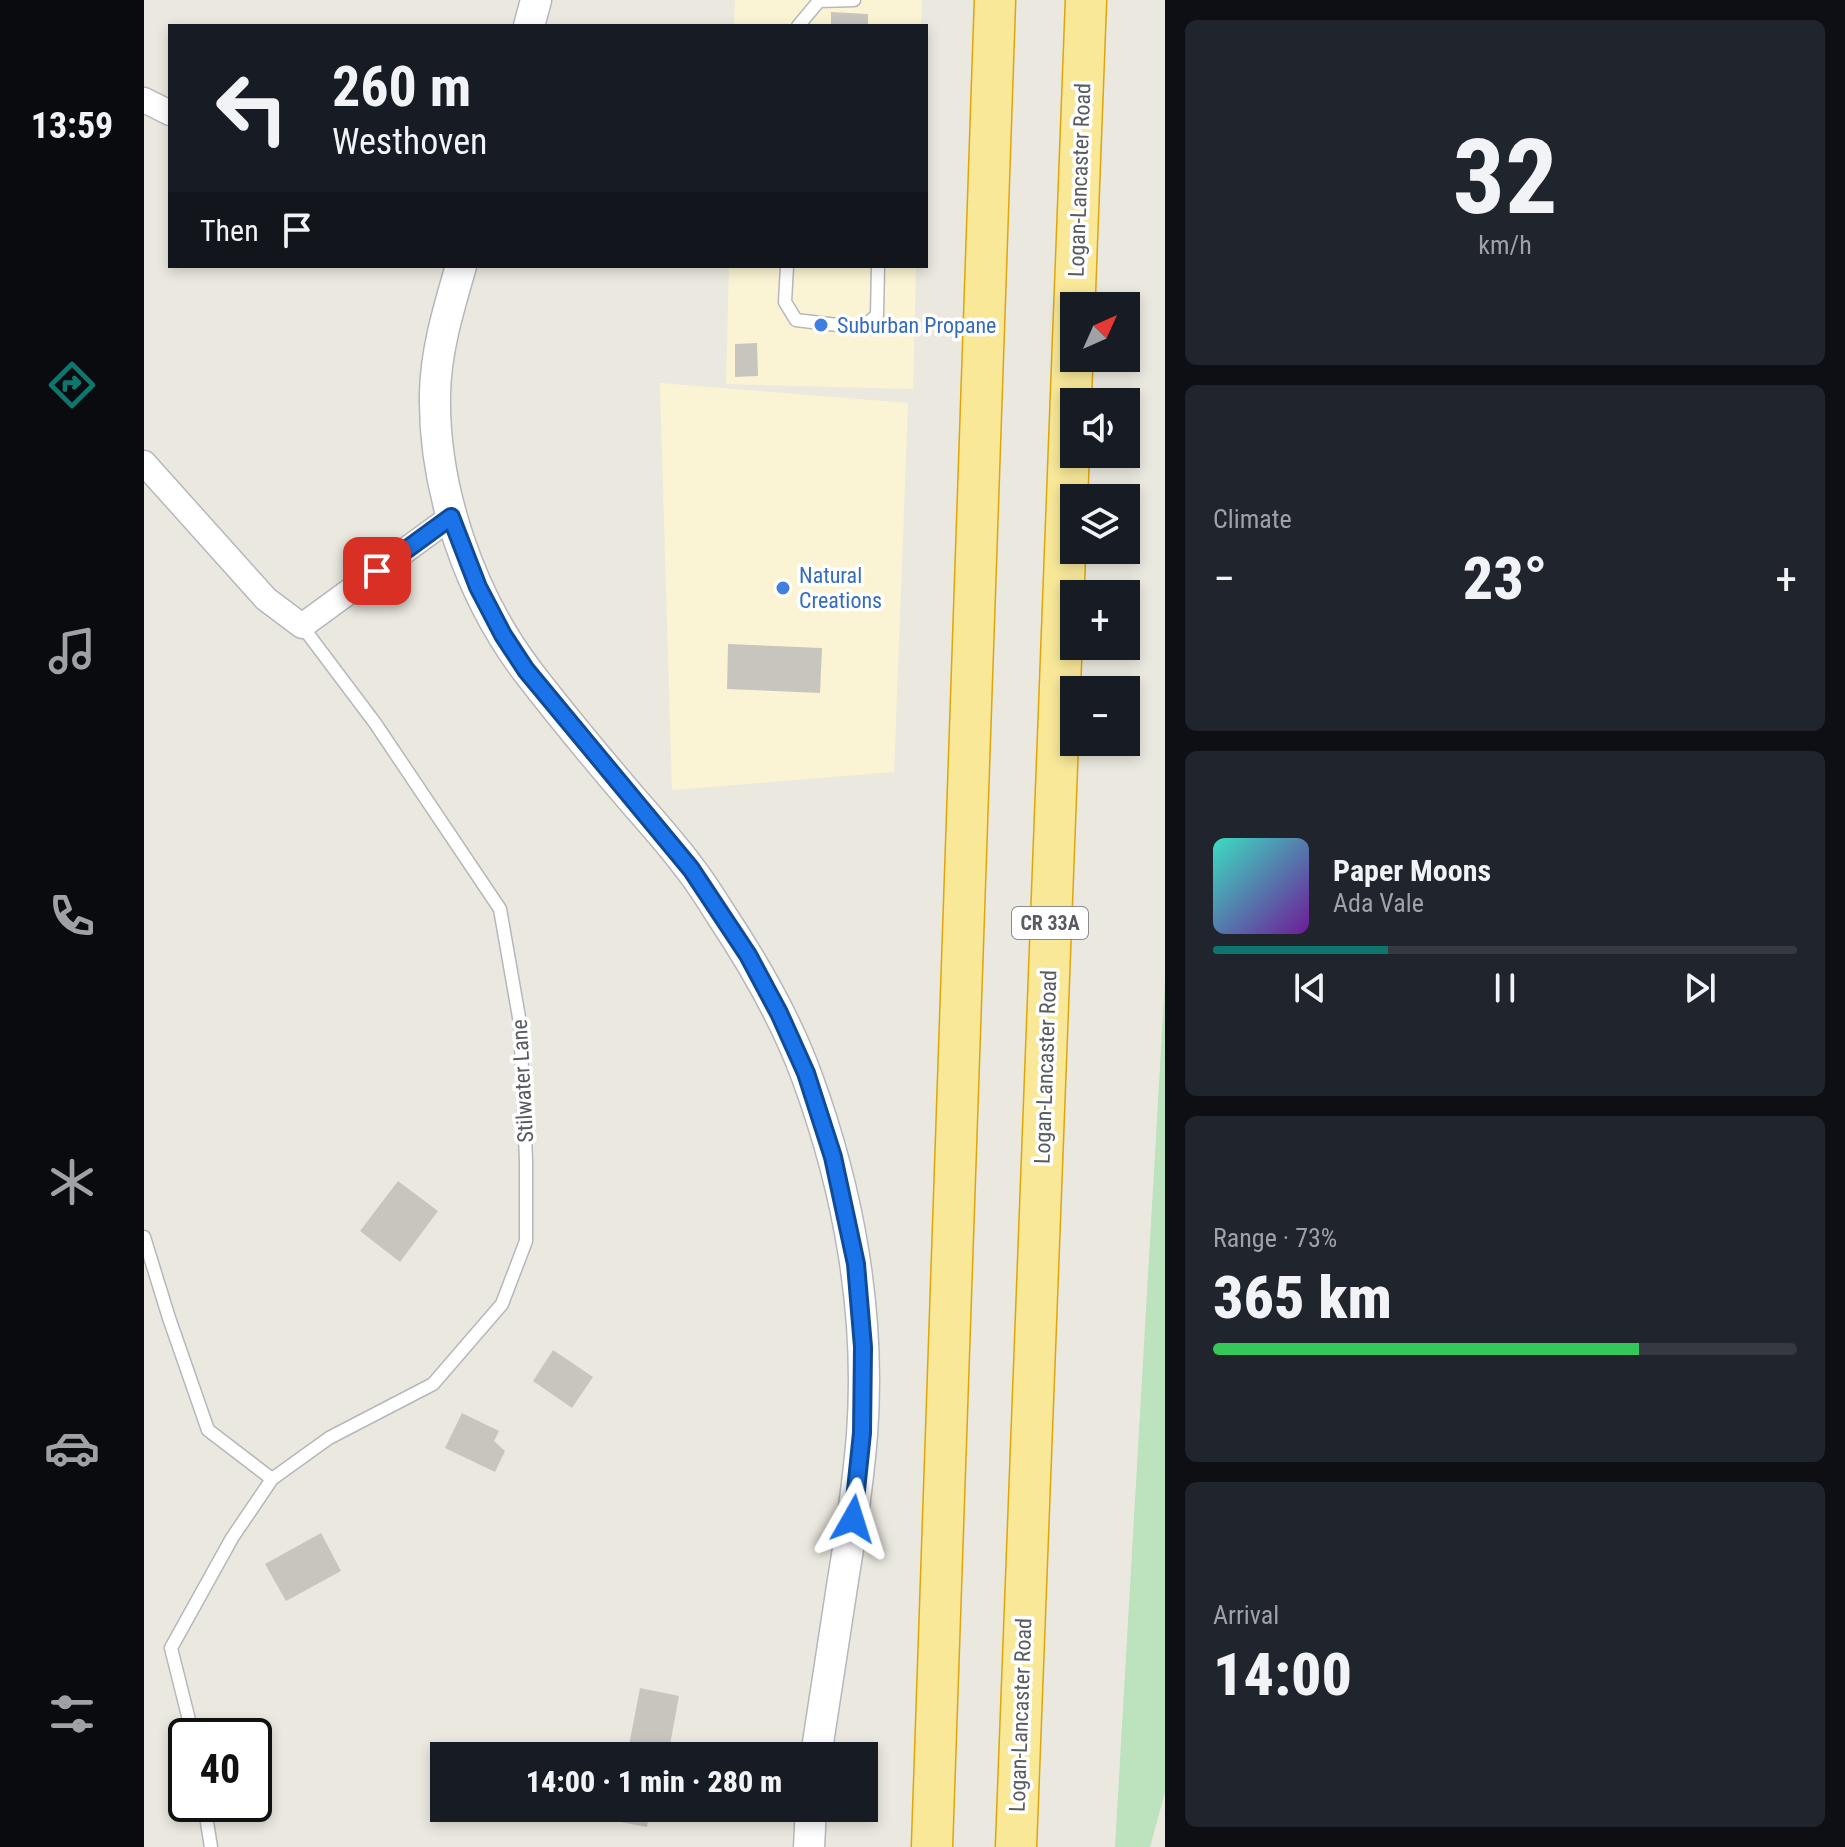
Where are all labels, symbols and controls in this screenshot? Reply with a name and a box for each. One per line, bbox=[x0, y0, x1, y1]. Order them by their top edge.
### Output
text: 260 m bbox=[332, 54, 471, 120]
icon: left bbox=[200, 56, 304, 160]
street label: Logan-Lancaster Road bbox=[1064, 83, 1095, 277]
text: 13:59 bbox=[31, 105, 113, 147]
text: 32 bbox=[1452, 117, 1558, 238]
text: Westhoven bbox=[332, 121, 488, 163]
icon: arrive bbox=[275, 208, 319, 252]
text: Then bbox=[200, 213, 259, 248]
text: km/h bbox=[1478, 230, 1532, 260]
north arrow bbox=[1060, 292, 1140, 372]
map controls bbox=[1060, 292, 1140, 756]
place label: Suburban Propane bbox=[837, 313, 996, 338]
marker: Suburban Propane bbox=[812, 316, 830, 334]
icon: directions bbox=[44, 357, 100, 413]
button: sound bbox=[1060, 388, 1140, 468]
button: layers bbox=[1060, 484, 1140, 564]
text: Climate bbox=[1213, 504, 1292, 534]
pin bbox=[343, 537, 411, 605]
text: 23° bbox=[1463, 543, 1547, 614]
icon: arrive bbox=[355, 549, 399, 593]
text: − bbox=[1213, 553, 1235, 605]
text: + bbox=[1775, 553, 1797, 605]
place label: Natural Creations bbox=[799, 563, 882, 613]
marker: Natural Creations bbox=[774, 579, 792, 597]
button: + bbox=[1060, 580, 1140, 660]
icon: music bbox=[44, 623, 100, 679]
button: − bbox=[1060, 676, 1140, 756]
text: Paper Moons bbox=[1333, 853, 1491, 888]
icon: phone bbox=[44, 888, 100, 944]
text: Ada Vale bbox=[1333, 888, 1424, 918]
road number: CR 33A bbox=[1012, 907, 1088, 939]
icon: previous bbox=[1288, 966, 1332, 1010]
icon: pause bbox=[1483, 966, 1527, 1010]
icon: next bbox=[1678, 966, 1722, 1010]
street label: Logan-Lancaster Road bbox=[1030, 970, 1061, 1164]
street label: Stilwater Lane bbox=[507, 1019, 538, 1143]
icon: climate bbox=[44, 1154, 100, 1210]
text: Range · 73% bbox=[1213, 1223, 1337, 1253]
text: 365 km bbox=[1213, 1262, 1392, 1333]
icon: car bbox=[44, 1420, 100, 1476]
position arrow bbox=[811, 1477, 895, 1561]
text: Arrival bbox=[1213, 1600, 1279, 1630]
street label: Logan-Lancaster Road bbox=[1005, 1618, 1036, 1812]
text: 14:00 bbox=[1213, 1639, 1352, 1710]
icon: filters bbox=[44, 1686, 100, 1742]
speed limit sign: 40 bbox=[168, 1718, 272, 1822]
text: 14:00 · 1 min · 280 m bbox=[526, 1764, 782, 1799]

